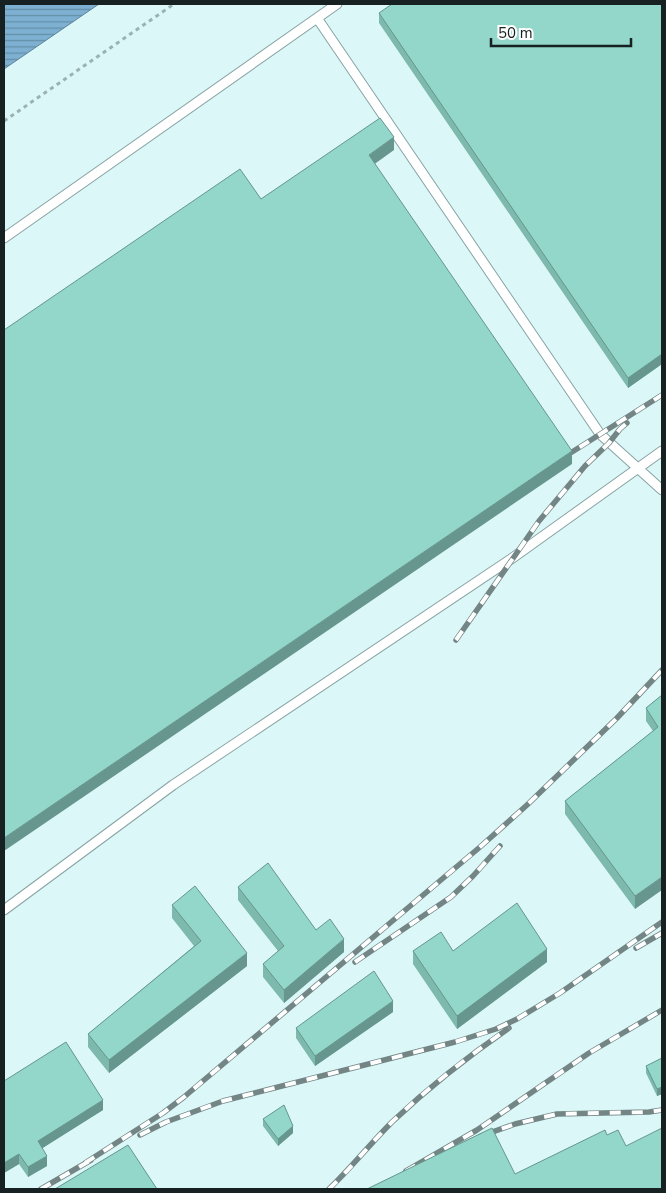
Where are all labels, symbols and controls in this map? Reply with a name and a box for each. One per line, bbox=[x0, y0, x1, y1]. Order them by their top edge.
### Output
scale bar bbox=[491, 15, 631, 47]
text: 50 m bbox=[498, 23, 533, 43]

